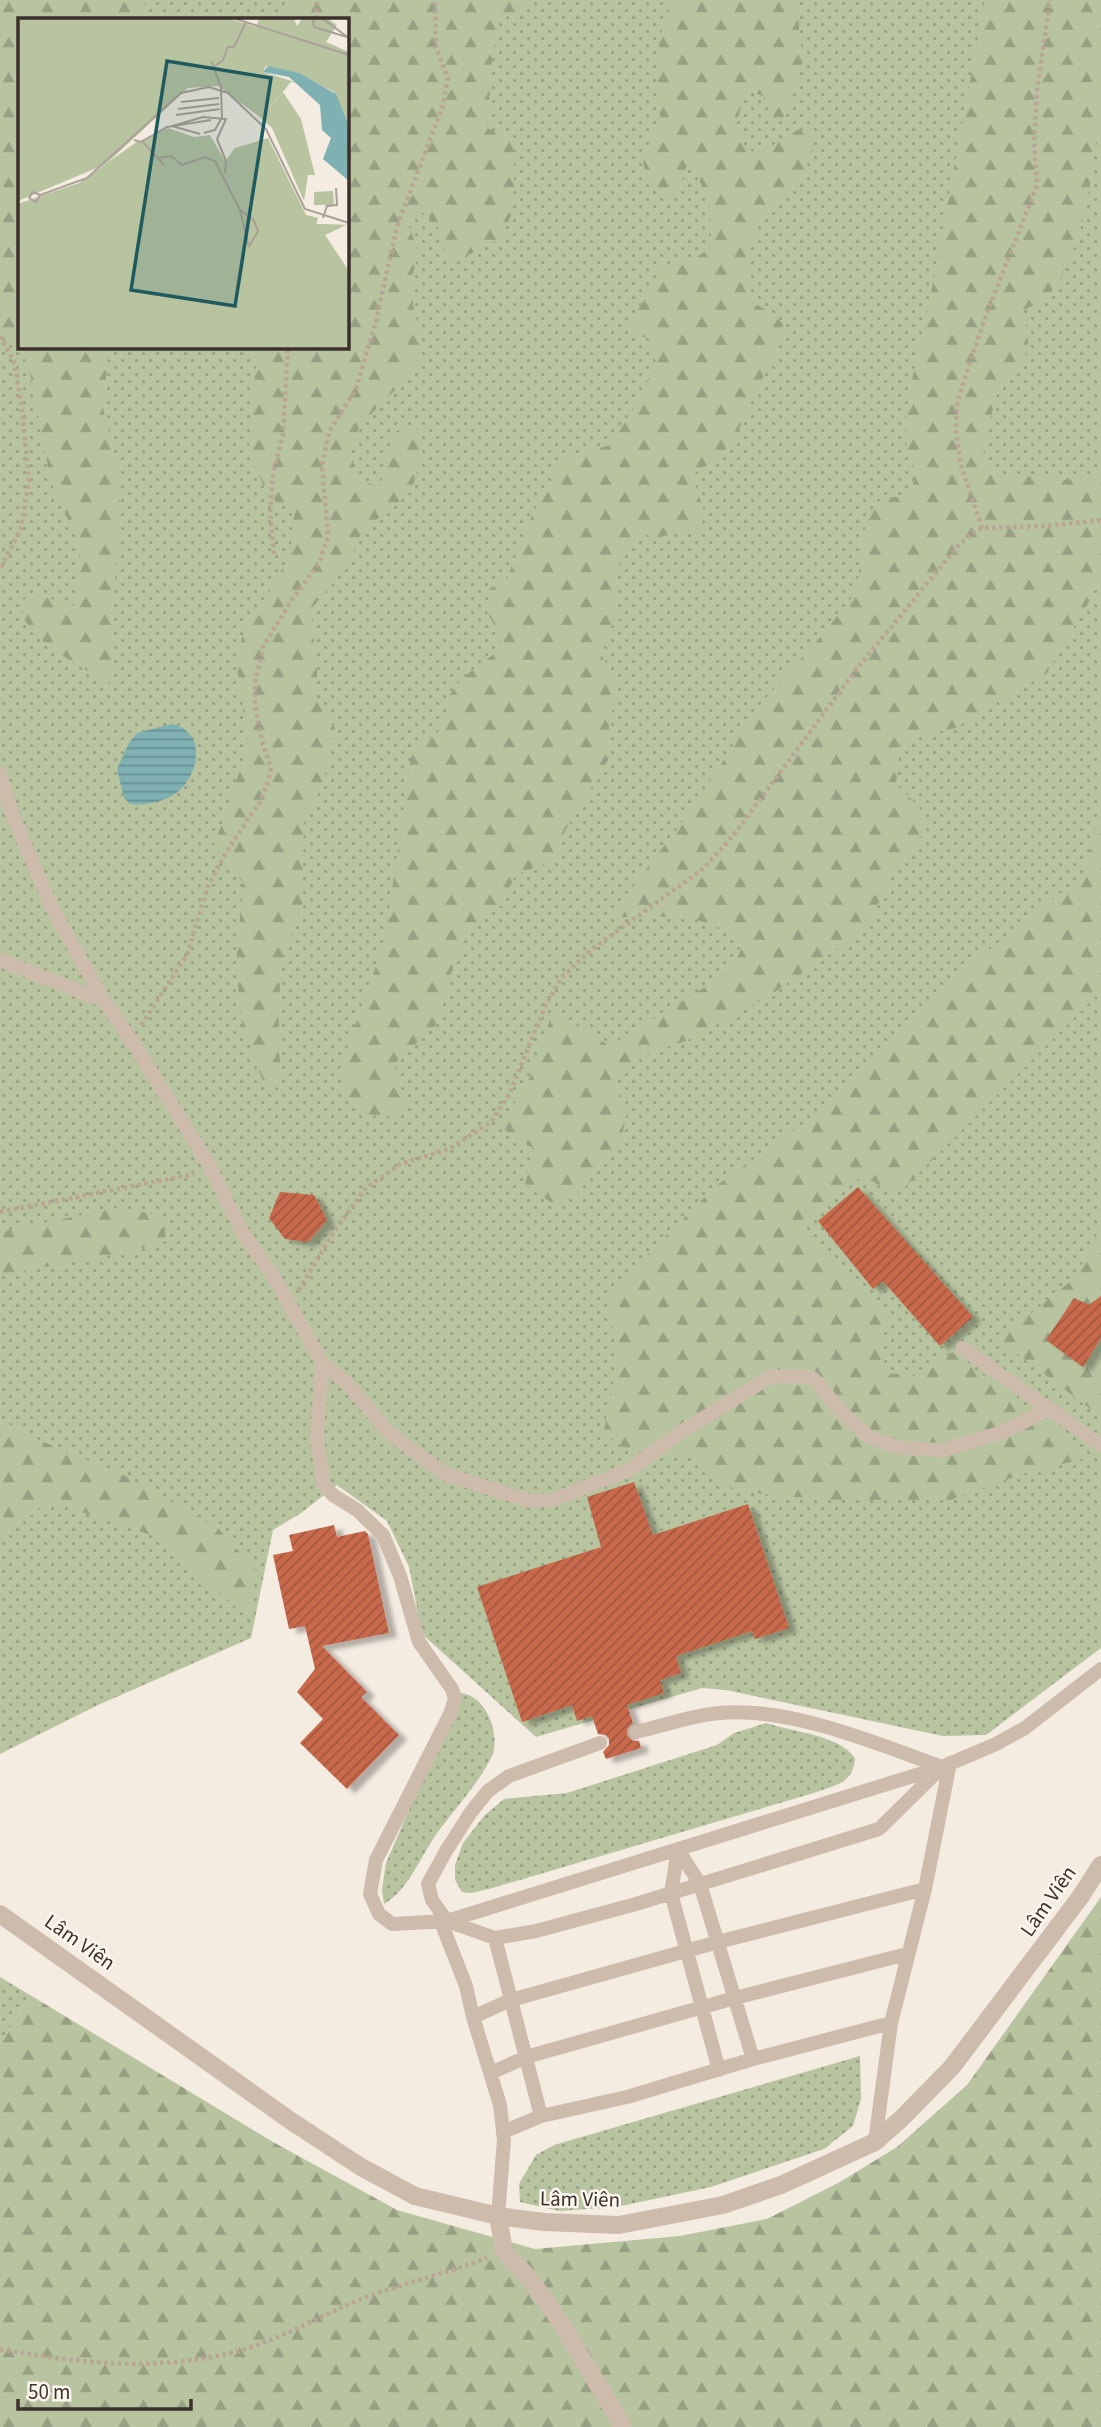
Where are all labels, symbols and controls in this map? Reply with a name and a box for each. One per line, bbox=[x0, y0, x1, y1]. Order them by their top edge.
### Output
inset map bbox=[18, 18, 348, 348]
street label: Lâm Viên bbox=[1013, 1860, 1083, 1942]
street label: Lâm Viên bbox=[39, 1907, 121, 1977]
street label: Lâm Viên bbox=[540, 2183, 620, 2215]
scale bar bbox=[18, 2368, 191, 2412]
text: 50 m bbox=[28, 2377, 70, 2407]

